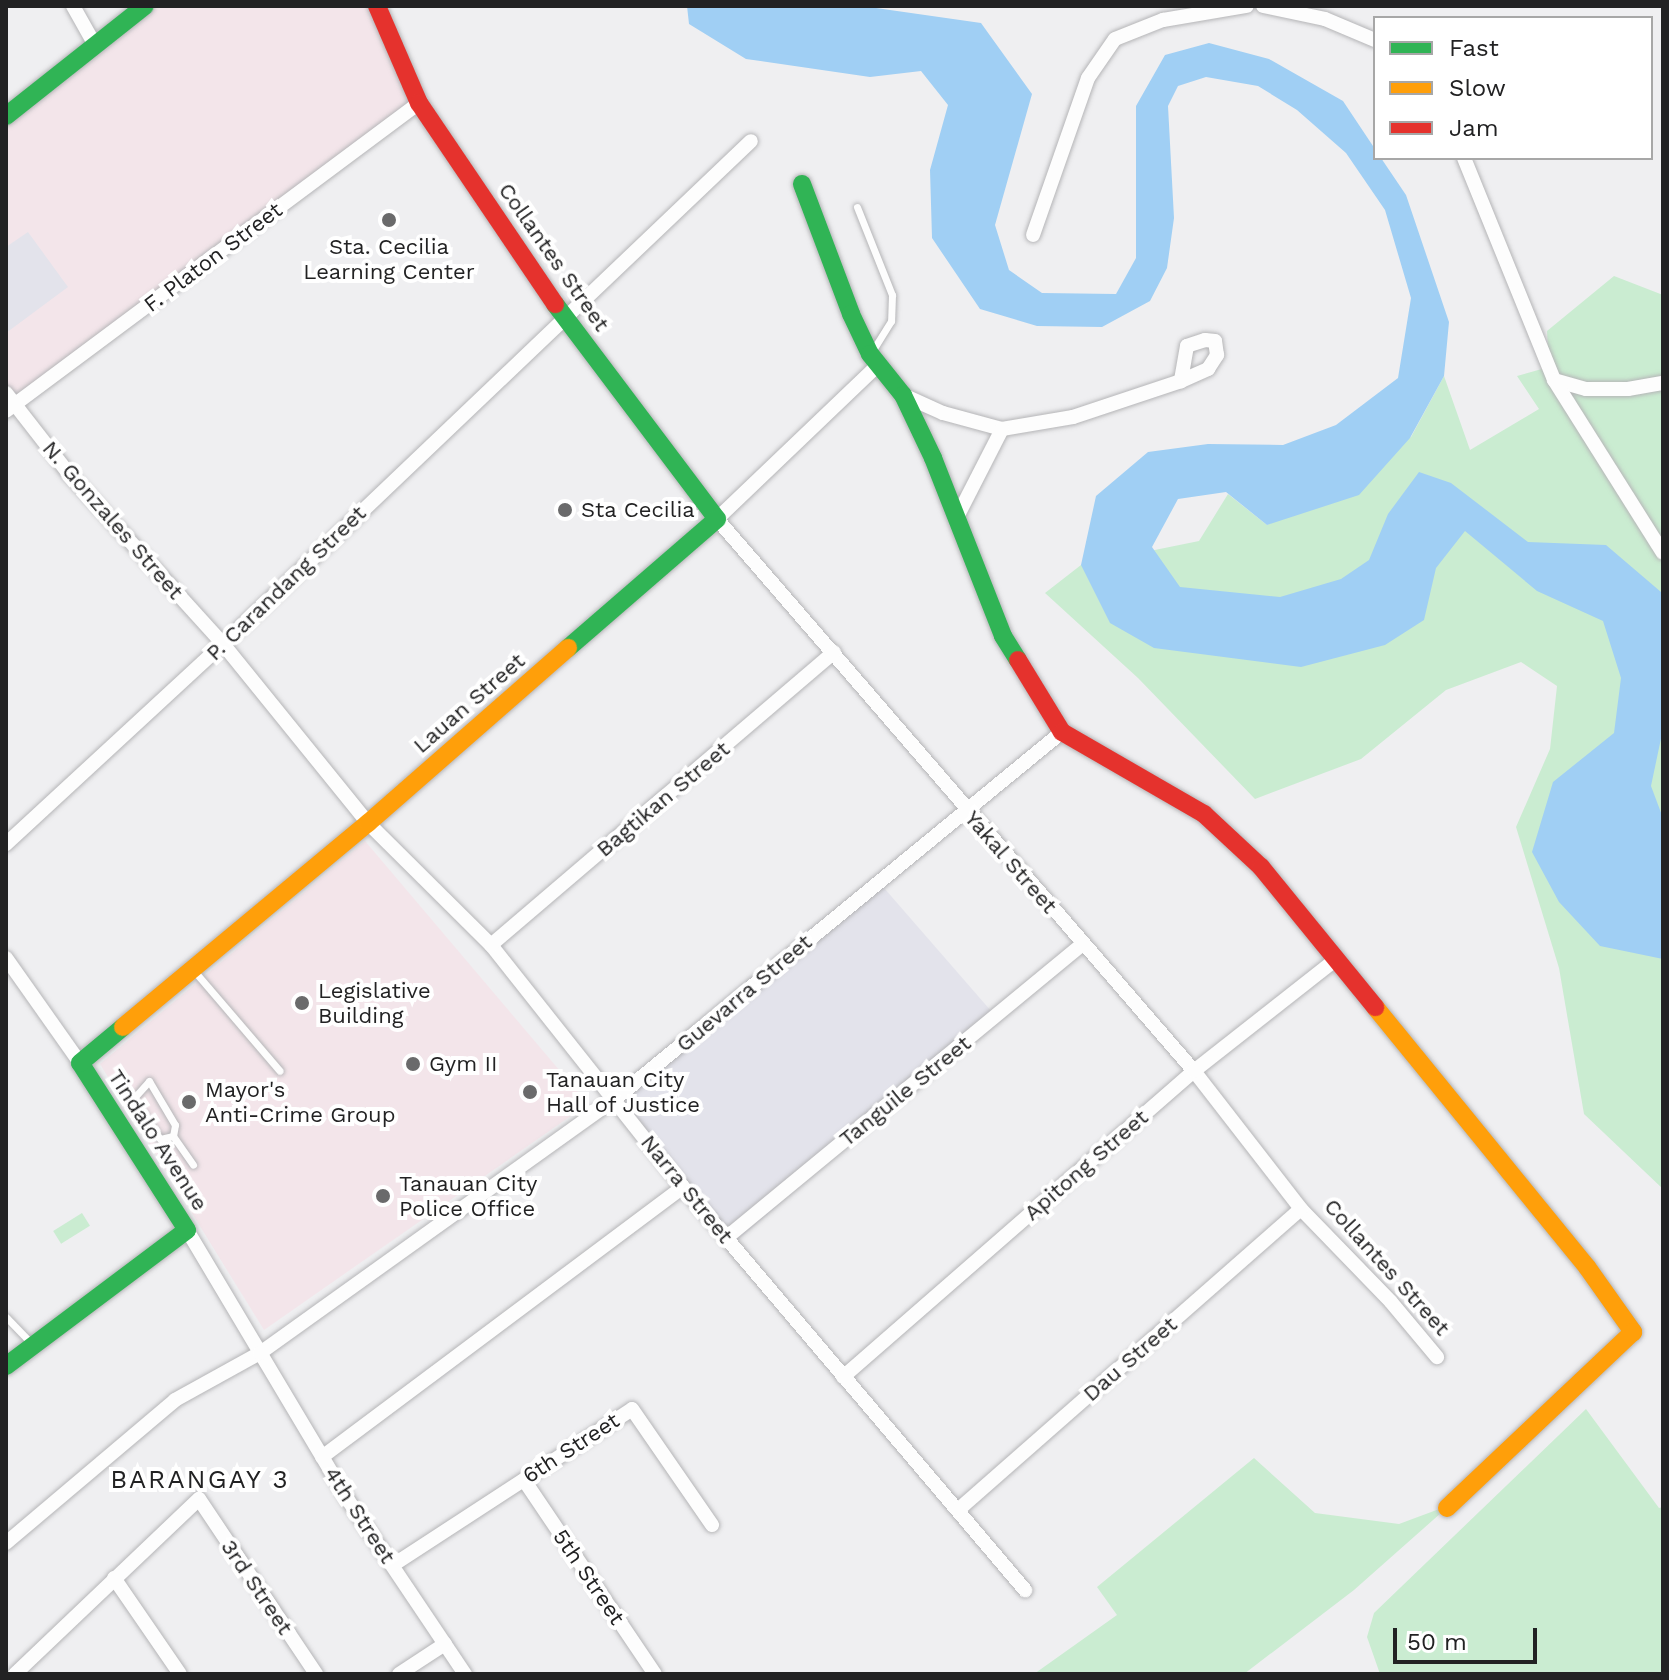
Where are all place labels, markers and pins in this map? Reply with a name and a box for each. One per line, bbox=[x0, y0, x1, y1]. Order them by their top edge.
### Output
marker: Sta. Cecilia Learning Center bbox=[380, 211, 398, 229]
place label: Sta. Cecilia Learning Center bbox=[303, 233, 475, 284]
place label: Sta Cecilia bbox=[581, 497, 695, 523]
marker: Sta Cecilia bbox=[556, 501, 574, 519]
place label: Legislative Building bbox=[318, 977, 431, 1028]
marker: Legislative Building bbox=[293, 994, 311, 1012]
place label: Gym II bbox=[429, 1051, 498, 1077]
marker: Gym II bbox=[404, 1055, 422, 1073]
place label: Tanauan City Hall of Justice bbox=[546, 1066, 702, 1118]
place label: Mayor's Anti-Crime Group bbox=[205, 1076, 395, 1128]
marker: Tanauan City Hall of Justice bbox=[521, 1083, 539, 1101]
marker: Mayor's Anti-Crime Group bbox=[180, 1093, 198, 1111]
place label: Tanauan City Police Office bbox=[399, 1170, 537, 1222]
marker: Tanauan City Police Office bbox=[374, 1187, 392, 1205]

